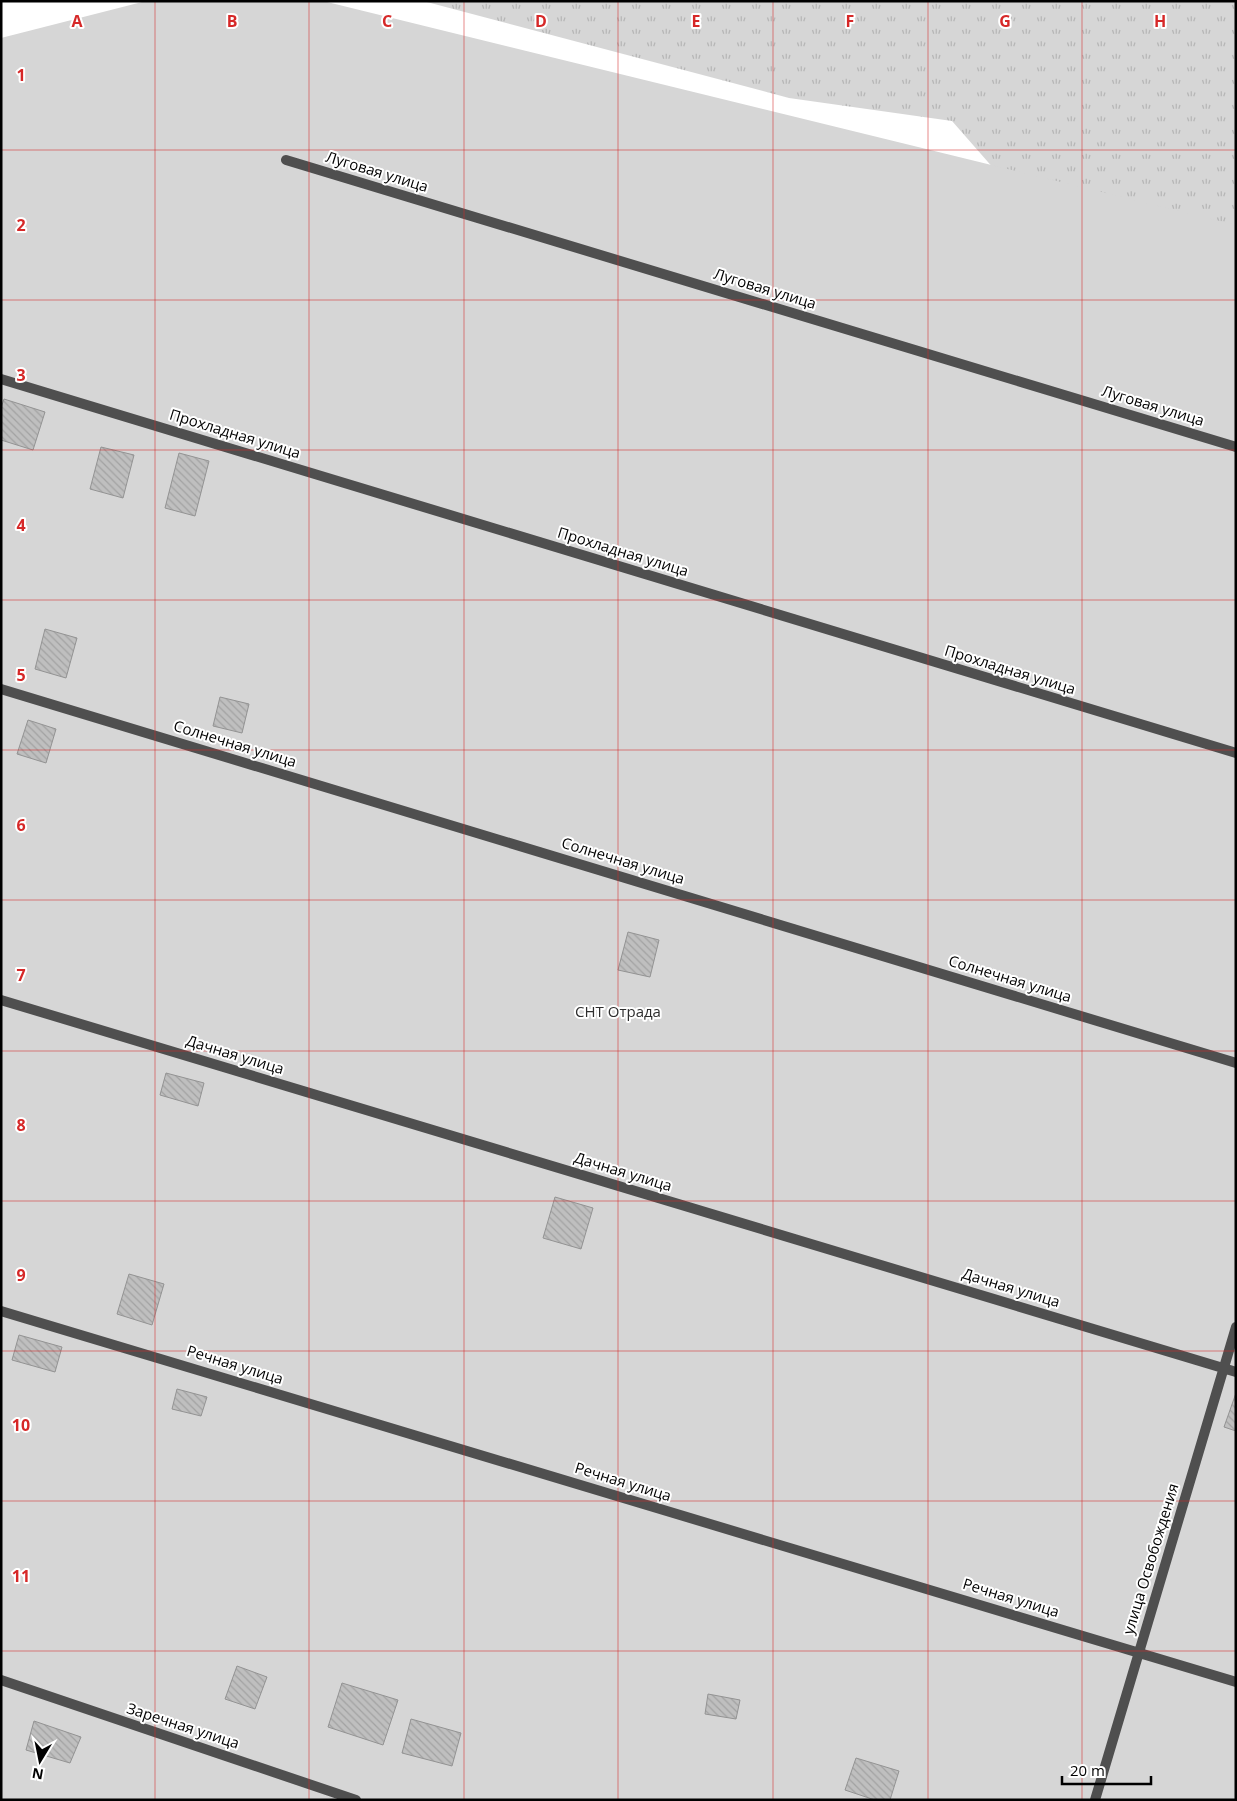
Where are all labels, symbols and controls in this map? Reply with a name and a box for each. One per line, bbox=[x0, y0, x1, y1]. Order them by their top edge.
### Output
text: A bbox=[71, 10, 83, 32]
text: B bbox=[227, 10, 237, 32]
text: C bbox=[382, 10, 392, 32]
text: D bbox=[535, 10, 547, 32]
text: E bbox=[692, 10, 701, 32]
text: F bbox=[846, 10, 854, 32]
text: G bbox=[999, 10, 1011, 32]
text: H bbox=[1154, 10, 1166, 32]
text: 1 bbox=[16, 64, 26, 86]
street label: Луговая улица bbox=[324, 146, 431, 196]
text: 2 bbox=[16, 214, 26, 236]
street label: Луговая улица bbox=[712, 263, 819, 313]
text: 3 bbox=[16, 364, 26, 386]
street label: Луговая улица bbox=[1100, 380, 1207, 430]
street label: Прохладная улица bbox=[167, 404, 303, 462]
text: 4 bbox=[16, 514, 26, 536]
street label: Прохладная улица bbox=[555, 522, 691, 580]
street label: Прохладная улица bbox=[942, 640, 1078, 698]
text: 5 bbox=[16, 664, 26, 686]
street label: Солнечная улица bbox=[171, 715, 299, 771]
text: 6 bbox=[16, 814, 26, 836]
street label: Солнечная улица bbox=[559, 832, 687, 888]
street label: Солнечная улица bbox=[946, 950, 1074, 1006]
text: 7 bbox=[16, 964, 26, 986]
park label: СНТ Отрада bbox=[575, 1001, 661, 1021]
street label: Дачная улица bbox=[184, 1030, 287, 1078]
text: 8 bbox=[16, 1114, 26, 1136]
street label: Дачная улица bbox=[572, 1147, 675, 1195]
street label: Дачная улица bbox=[960, 1263, 1063, 1311]
text: 9 bbox=[16, 1264, 26, 1286]
street label: Речная улица bbox=[185, 1340, 286, 1388]
text: 10 bbox=[12, 1414, 30, 1436]
street label: Речная улица bbox=[573, 1457, 674, 1505]
street label: улица Освобождения bbox=[1118, 1481, 1183, 1637]
text: 11 bbox=[12, 1565, 30, 1587]
street label: Речная улица bbox=[961, 1573, 1062, 1621]
street label: Заречная улица bbox=[124, 1697, 242, 1753]
north arrow bbox=[15, 1736, 65, 1786]
scale bar bbox=[1062, 1754, 1151, 1786]
text: 20 m bbox=[1070, 1760, 1105, 1780]
text: N bbox=[30, 1764, 45, 1785]

